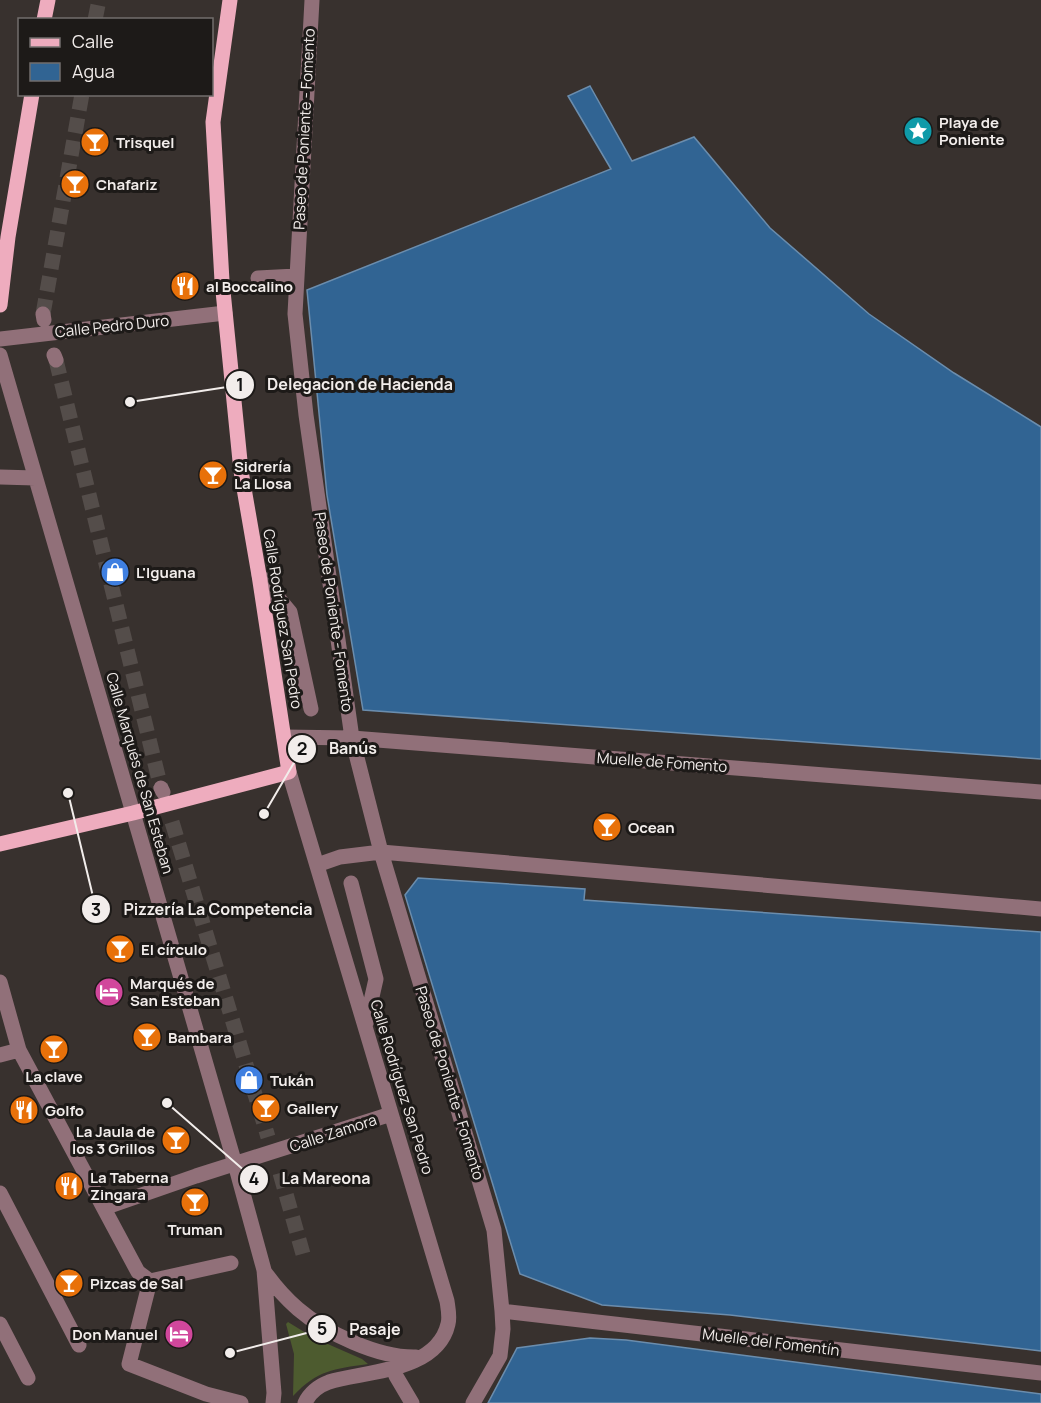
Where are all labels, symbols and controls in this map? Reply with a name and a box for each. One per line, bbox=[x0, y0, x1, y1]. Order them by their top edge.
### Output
legend bbox=[18, 18, 213, 96]
street label: Paseo de Poniente - Fomento bbox=[288, 28, 320, 230]
text: Calle bbox=[72, 29, 114, 53]
text: Agua bbox=[72, 59, 115, 83]
place label: Playa de Poniente bbox=[939, 112, 1005, 150]
place icon: Playa de Poniente bbox=[902, 115, 934, 147]
bar icon: Trisquel bbox=[79, 126, 111, 158]
place label: Trisquel bbox=[116, 132, 175, 153]
bar icon: Chafariz bbox=[59, 168, 91, 200]
place label: Chafariz bbox=[96, 174, 157, 195]
restaurant icon: al Boccalino bbox=[169, 270, 201, 302]
place label: al Boccalino bbox=[206, 276, 293, 297]
street label: Calle Pedro Duro bbox=[54, 310, 170, 342]
callout: Delegacion de Hacienda bbox=[225, 368, 464, 402]
text: 1 bbox=[236, 372, 244, 396]
text: Delegacion de Hacienda bbox=[267, 373, 453, 395]
place label: Sidrería La Llosa bbox=[234, 456, 292, 494]
bar icon: Sidrería La Llosa bbox=[197, 459, 229, 491]
street label: Paseo de Poniente - Fomento bbox=[310, 511, 358, 713]
street label: Calle Rodríguez San Pedro bbox=[258, 528, 308, 711]
shop icon: L'Iguana bbox=[99, 556, 131, 588]
place label: L'Iguana bbox=[136, 562, 196, 583]
street label: Calle Marqués de San Esteban bbox=[101, 670, 179, 876]
callout: Banús bbox=[287, 732, 389, 766]
text: 2 bbox=[297, 736, 307, 760]
text: Banús bbox=[329, 737, 377, 759]
street label: Muelle de Fomento bbox=[596, 747, 728, 777]
bar icon: Ocean bbox=[591, 811, 623, 843]
place label: Ocean bbox=[628, 817, 675, 838]
callout: Pizzería La Competencia bbox=[81, 892, 324, 926]
text: 3 bbox=[91, 897, 101, 921]
text: Pizzería La Competencia bbox=[123, 898, 313, 920]
bar icon: El círculo bbox=[104, 933, 136, 965]
place label: El círculo bbox=[141, 939, 207, 960]
place label: Marqués de San Esteban bbox=[130, 973, 220, 1011]
hotel icon: Marqués de San Esteban bbox=[93, 976, 125, 1008]
street label: Paseo de Poniente - Fomento bbox=[410, 984, 490, 1183]
street label: Calle Rodríguez San Pedro bbox=[365, 997, 439, 1177]
bar icon: Bambara bbox=[131, 1021, 163, 1053]
place label: Bambara bbox=[168, 1027, 232, 1048]
bar icon: La clave bbox=[38, 1033, 70, 1065]
shop icon: Tukán bbox=[233, 1064, 265, 1096]
place label: La clave bbox=[25, 1066, 83, 1087]
place label: Tukán bbox=[270, 1070, 314, 1091]
bar icon: Gallery bbox=[250, 1092, 282, 1124]
restaurant icon: Golfo bbox=[8, 1094, 40, 1126]
place label: Gallery bbox=[287, 1098, 339, 1119]
place label: Golfo bbox=[45, 1100, 84, 1121]
street label: Calle Zamora bbox=[287, 1109, 379, 1157]
place label: La Jaula de los 3 Grillos bbox=[72, 1121, 155, 1159]
bar icon: La Jaula de los 3 Grillos bbox=[160, 1124, 192, 1156]
callout: La Mareona bbox=[239, 1162, 382, 1196]
text: 4 bbox=[249, 1166, 260, 1190]
place label: La Taberna Zingara bbox=[90, 1167, 169, 1205]
text: La Mareona bbox=[282, 1167, 370, 1189]
restaurant icon: La Taberna Zingara bbox=[53, 1170, 85, 1202]
bar icon: Truman bbox=[179, 1186, 211, 1218]
place label: Truman bbox=[167, 1219, 223, 1240]
bar icon: Pizcas de Sal bbox=[53, 1267, 85, 1299]
place label: Pizcas de Sal bbox=[90, 1273, 183, 1294]
callout: Pasaje bbox=[307, 1312, 413, 1346]
text: 5 bbox=[317, 1316, 327, 1340]
hotel icon: Don Manuel bbox=[163, 1318, 195, 1350]
text: Pasaje bbox=[349, 1318, 401, 1340]
street label: Muelle del Fomentín bbox=[701, 1323, 841, 1361]
place label: Don Manuel bbox=[72, 1324, 158, 1345]

